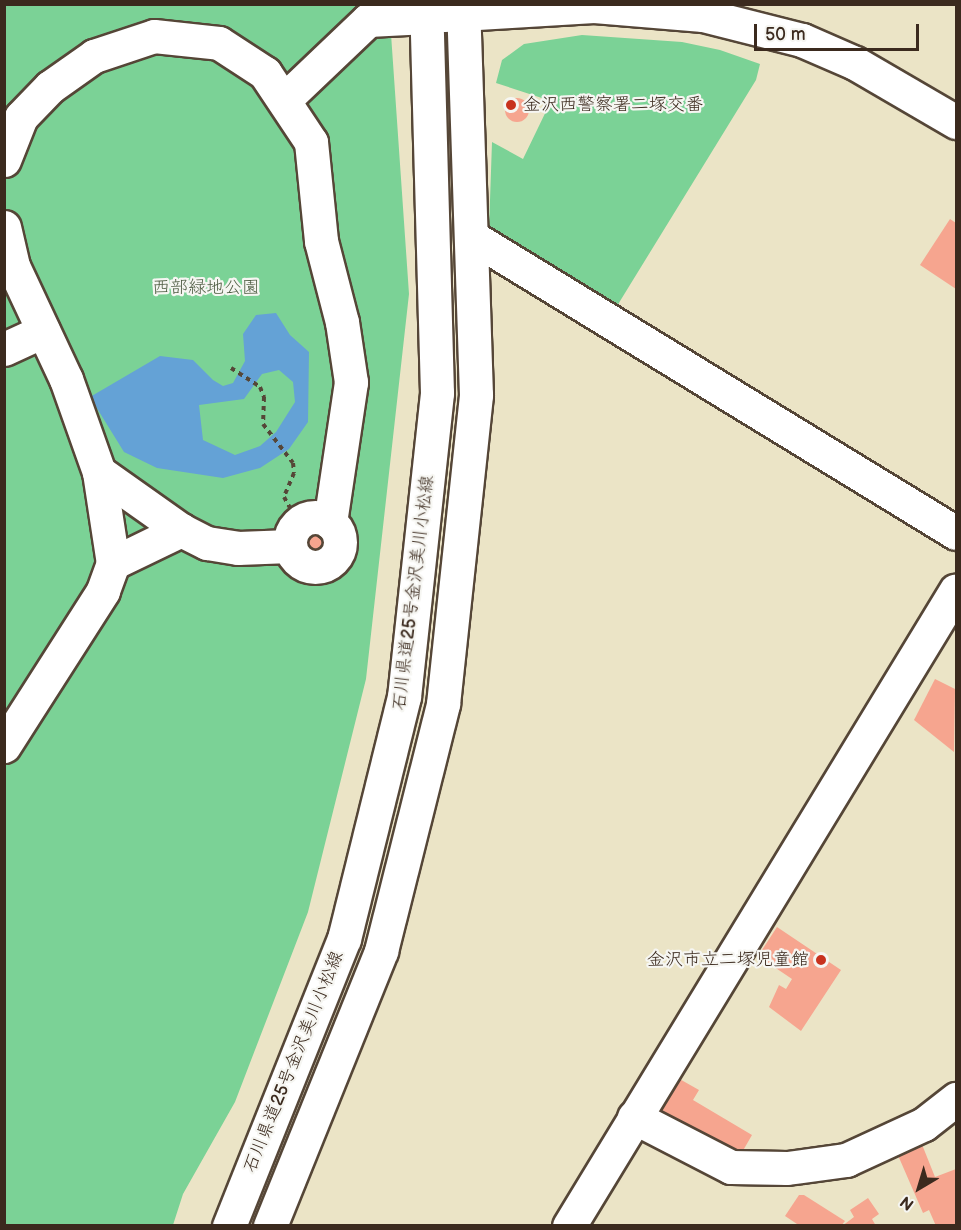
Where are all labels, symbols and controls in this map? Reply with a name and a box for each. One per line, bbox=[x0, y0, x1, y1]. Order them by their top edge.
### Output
scale bar bbox=[757, 12, 922, 50]
text: 50 m bbox=[765, 24, 806, 45]
place label: 金沢西警察署二塚交番 bbox=[523, 94, 703, 116]
marker: 金沢西警察署二塚交番 bbox=[504, 98, 518, 112]
park label: 西部緑地公園 bbox=[152, 277, 260, 299]
street label: 石川県道25号金沢美川小松線 bbox=[389, 474, 439, 712]
street label: 石川県道25号金沢美川小松線 bbox=[240, 948, 348, 1176]
place label: 金沢市立二塚児童館 bbox=[647, 949, 809, 971]
marker: 金沢市立二塚児童館 bbox=[814, 953, 828, 967]
north arrow bbox=[889, 1158, 949, 1218]
text: N bbox=[897, 1191, 918, 1214]

